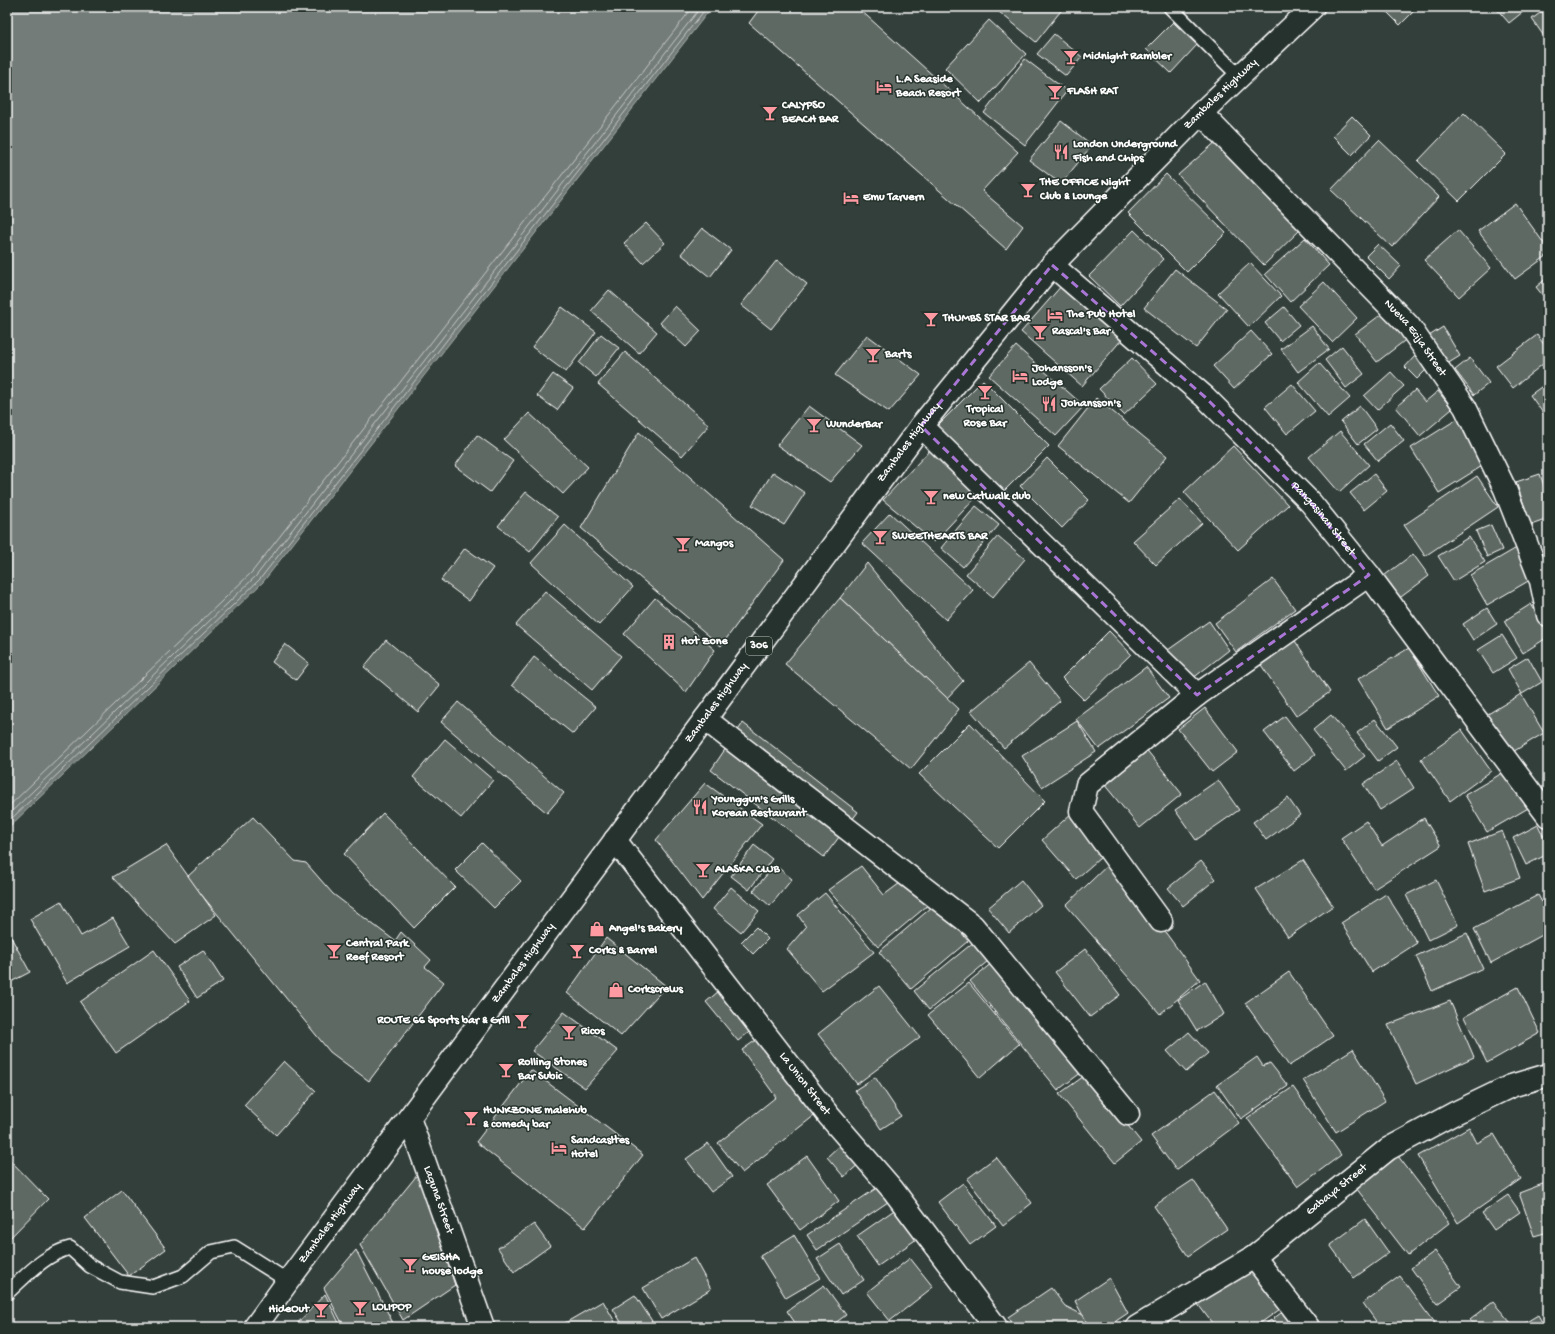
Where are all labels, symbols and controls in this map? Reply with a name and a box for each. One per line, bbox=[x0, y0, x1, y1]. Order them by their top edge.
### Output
bar icon: Midnight Rambler bbox=[1062, 48, 1080, 66]
place label: Midnight Rambler bbox=[1083, 50, 1173, 64]
street label: Zambales Highway bbox=[1181, 56, 1261, 133]
place label: L.A Seaside Beach Resort bbox=[895, 73, 962, 101]
hotel icon: L.A Seaside Beach Resort bbox=[875, 78, 893, 96]
bar icon: FLASH RAT bbox=[1046, 83, 1064, 101]
place label: FLASH RAT bbox=[1066, 85, 1119, 99]
place label: CALYPSO BEACH BAR bbox=[781, 99, 839, 127]
bar icon: CALYPSO BEACH BAR bbox=[761, 104, 779, 122]
place label: London Underground Fish and Chips bbox=[1072, 138, 1179, 166]
restaurant icon: London Underground Fish and Chips bbox=[1052, 143, 1070, 161]
place label: THE OFFICE Night Club & Lounge bbox=[1039, 176, 1131, 204]
bar icon: THE OFFICE Night Club & Lounge bbox=[1019, 181, 1037, 199]
hotel icon: Emu Tarvern bbox=[842, 189, 860, 207]
place label: Emu Tarvern bbox=[862, 191, 925, 205]
street label: Nueva Ecija Street bbox=[1381, 297, 1450, 380]
hotel icon: The Pub Hotel bbox=[1046, 306, 1064, 324]
place label: The Pub Hotel bbox=[1066, 308, 1136, 322]
bar icon: THUMBS STAR BAR bbox=[922, 310, 940, 328]
place label: THUMBS STAR BAR bbox=[942, 312, 1031, 326]
bar icon: Rascal's Bar bbox=[1031, 323, 1049, 341]
place label: Rascal's Bar bbox=[1051, 325, 1112, 339]
bar icon: Barts bbox=[864, 346, 882, 364]
place label: Barts bbox=[884, 348, 912, 362]
place label: Johansson's Lodge bbox=[1031, 362, 1092, 390]
hotel icon: Johansson's Lodge bbox=[1011, 367, 1029, 385]
bar icon: Tropical Rose Bar bbox=[976, 383, 994, 401]
restaurant icon: Johansson's bbox=[1040, 395, 1058, 413]
place label: Johansson's bbox=[1060, 397, 1121, 411]
street label: Zambales Highway bbox=[875, 400, 944, 486]
place label: Tropical Rose Bar bbox=[962, 403, 1008, 431]
bar icon: WunderBar bbox=[805, 416, 823, 434]
place label: WunderBar bbox=[825, 418, 884, 432]
street label: Pangasinan Street bbox=[1287, 479, 1359, 560]
bar icon: new Catwalk club bbox=[922, 488, 940, 506]
place label: new Catwalk club bbox=[943, 490, 1031, 504]
bar icon: SWEETHEARTS BAR bbox=[871, 528, 889, 546]
place label: SWEETHEARTS BAR bbox=[892, 530, 988, 544]
bar icon: Mangos bbox=[674, 535, 692, 553]
place label: Mangos bbox=[695, 537, 734, 551]
building icon: Hot Zone bbox=[660, 633, 678, 651]
place label: Hot Zone bbox=[681, 635, 729, 649]
road number: 306 bbox=[746, 637, 772, 655]
street label: Zambales Highway bbox=[682, 660, 751, 746]
place label: Younggun's Grills Korean Restaurant bbox=[710, 793, 807, 821]
restaurant icon: Younggun's Grills Korean Restaurant bbox=[691, 798, 709, 816]
bar icon: ALASKA CLUB bbox=[694, 861, 712, 879]
place label: ALASKA CLUB bbox=[714, 863, 780, 877]
street label: Zambales Highway bbox=[489, 920, 558, 1006]
shop icon: Angel's Bakery bbox=[588, 920, 606, 938]
place label: Angel's Bakery bbox=[608, 922, 682, 936]
place label: Central Park Reef Resort bbox=[345, 937, 410, 965]
bar icon: Central Park Reef Resort bbox=[325, 942, 343, 960]
bar icon: Corks & Barrel bbox=[568, 942, 586, 960]
place label: Corks & Barrel bbox=[588, 944, 657, 958]
shop icon: Corkscrews bbox=[607, 981, 625, 999]
place label: Corkscrews bbox=[627, 983, 684, 997]
bar icon: ROUTE 66 Sports bar & Grill bbox=[513, 1012, 531, 1030]
place label: ROUTE 66 Sports bar & Grill bbox=[376, 1014, 510, 1028]
bar icon: Ricos bbox=[560, 1023, 578, 1041]
place label: Ricos bbox=[580, 1025, 605, 1039]
street label: La Union Street bbox=[776, 1050, 834, 1119]
place label: Rolling Stones Bar Subic bbox=[517, 1056, 587, 1084]
bar icon: Rolling Stones Bar Subic bbox=[497, 1061, 515, 1079]
place label: HUNKZONE malehub & comedy bar bbox=[483, 1104, 587, 1132]
bar icon: HUNKZONE malehub & comedy bar bbox=[462, 1109, 480, 1127]
place label: Sandcasltes Hotel bbox=[571, 1134, 630, 1162]
hotel icon: Sandcasltes Hotel bbox=[550, 1139, 568, 1157]
street label: Gabaya Street bbox=[1304, 1160, 1371, 1219]
street label: Laguna Street bbox=[420, 1164, 457, 1237]
street label: Zambales Highway bbox=[296, 1181, 365, 1267]
place label: GEISHA house lodge bbox=[422, 1251, 483, 1279]
bar icon: GEISHA house lodge bbox=[401, 1256, 419, 1274]
bar icon: LOLIPOP bbox=[351, 1299, 369, 1317]
bar icon: HideOut bbox=[312, 1301, 330, 1319]
place label: LOLIPOP bbox=[372, 1301, 412, 1315]
place label: HideOut bbox=[269, 1303, 310, 1317]

